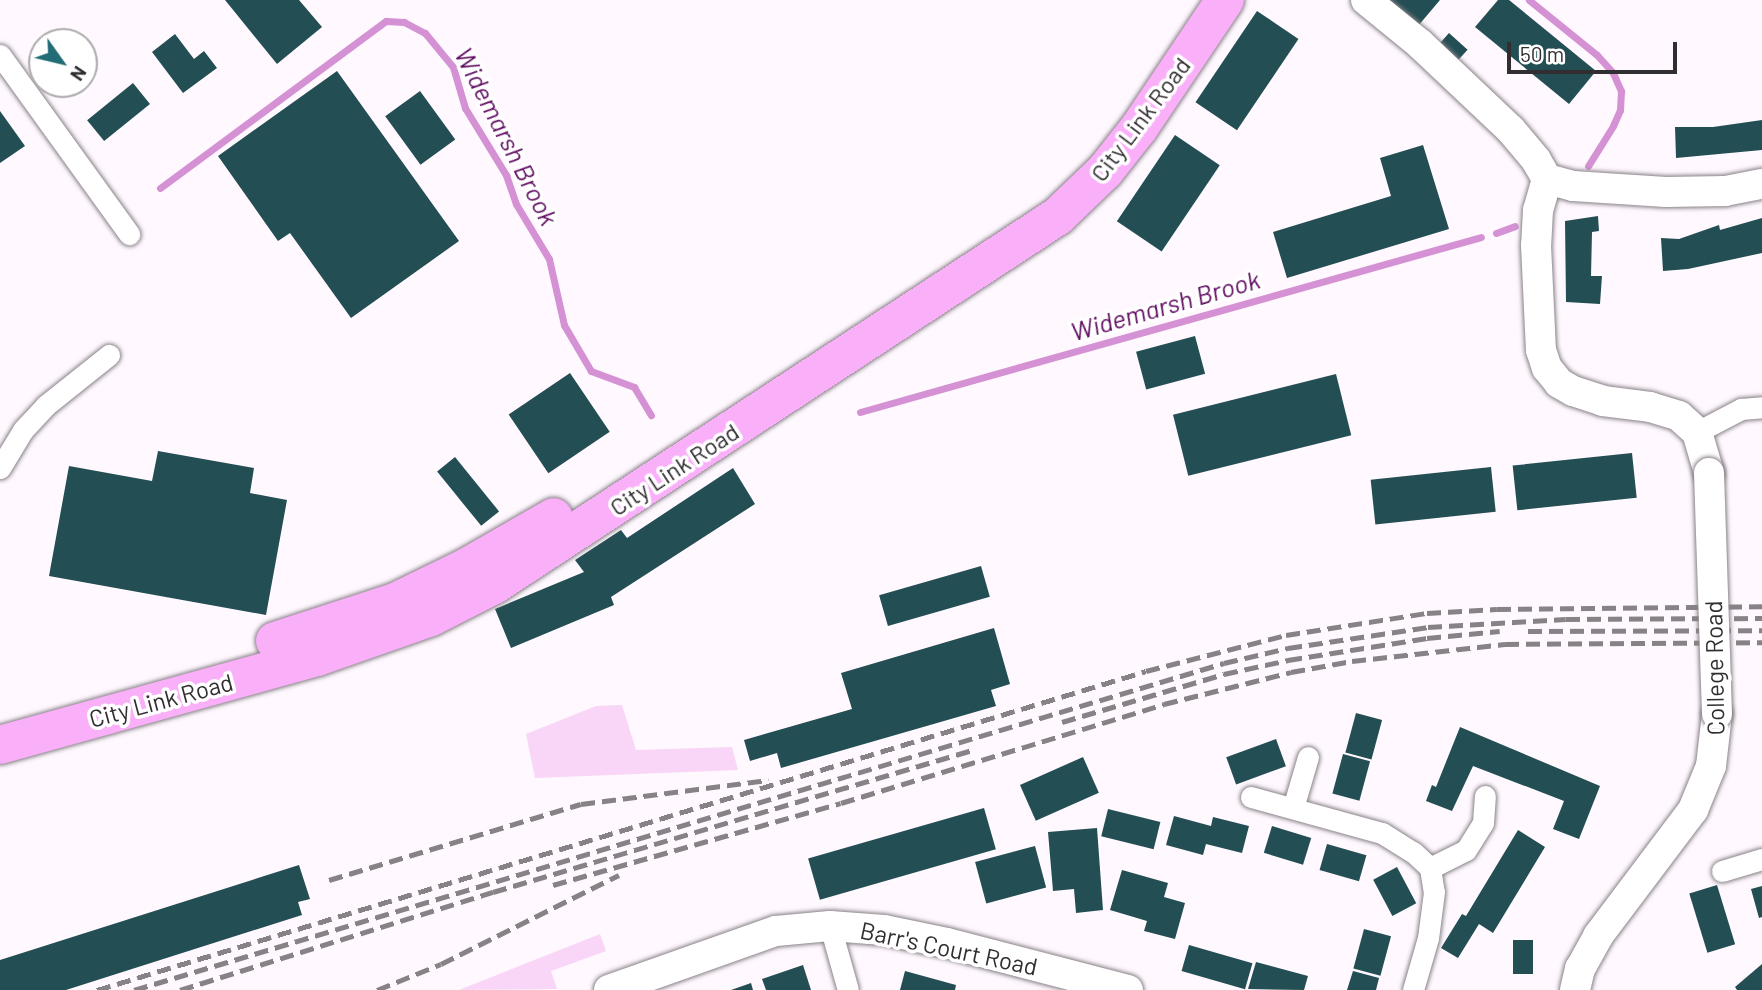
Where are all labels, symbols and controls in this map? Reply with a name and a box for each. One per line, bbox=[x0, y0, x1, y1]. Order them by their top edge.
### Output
north arrow bbox=[28, 28, 98, 98]
scale bar bbox=[1510, 28, 1680, 72]
text: 50 m bbox=[1520, 41, 1564, 66]
water label: Widemarsh Brook bbox=[449, 42, 565, 230]
street label: City Link Road bbox=[1084, 51, 1196, 187]
text: N bbox=[66, 62, 92, 86]
water label: Widemarsh Brook bbox=[1067, 263, 1263, 347]
street label: City Link Road bbox=[604, 417, 744, 521]
street label: College Road bbox=[1698, 600, 1730, 736]
street label: City Link Road bbox=[86, 667, 236, 733]
street label: Barr's Court Road bbox=[858, 915, 1040, 981]

